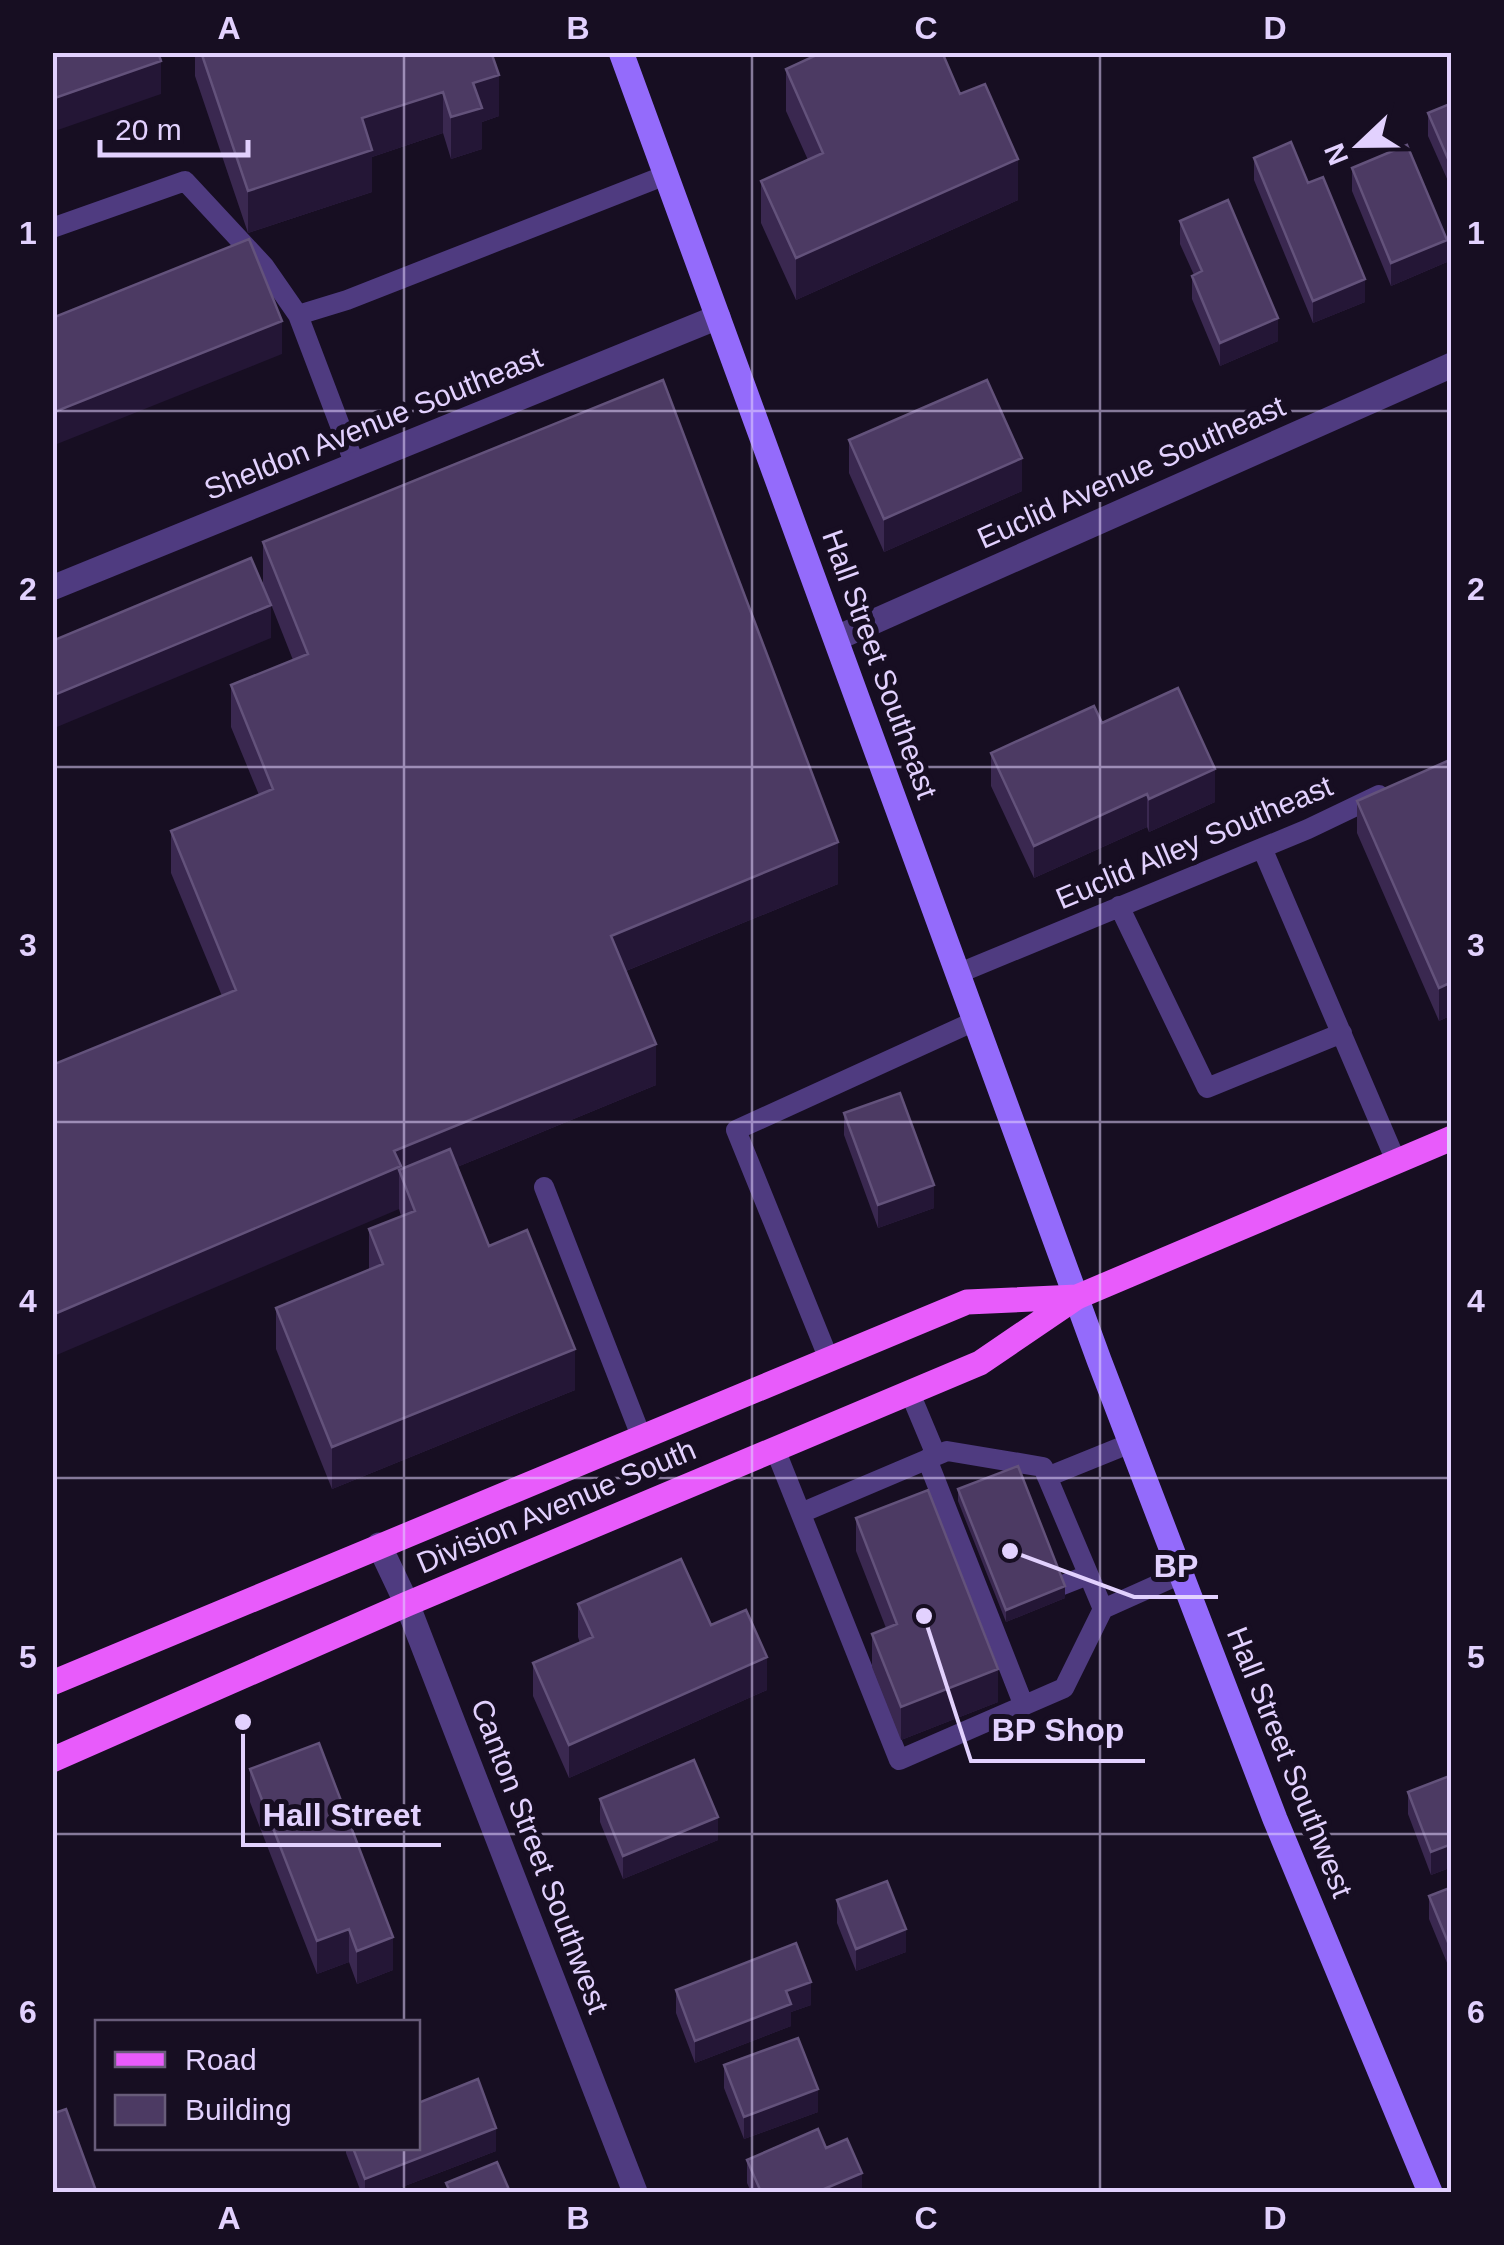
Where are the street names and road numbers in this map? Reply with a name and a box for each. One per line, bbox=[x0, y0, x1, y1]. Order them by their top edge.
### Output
street label: Sheldon Avenue Southeast bbox=[199, 340, 547, 506]
street label: Euclid Avenue Southeast bbox=[972, 389, 1290, 555]
street label: Hall Street Southeast bbox=[816, 525, 944, 803]
street label: Euclid Alley Southeast bbox=[1051, 769, 1338, 915]
street label: Division Avenue South bbox=[412, 1432, 700, 1580]
street label: Hall Street Southwest bbox=[1221, 1622, 1360, 1903]
street label: Canton Street Southwest bbox=[465, 1694, 615, 2018]

